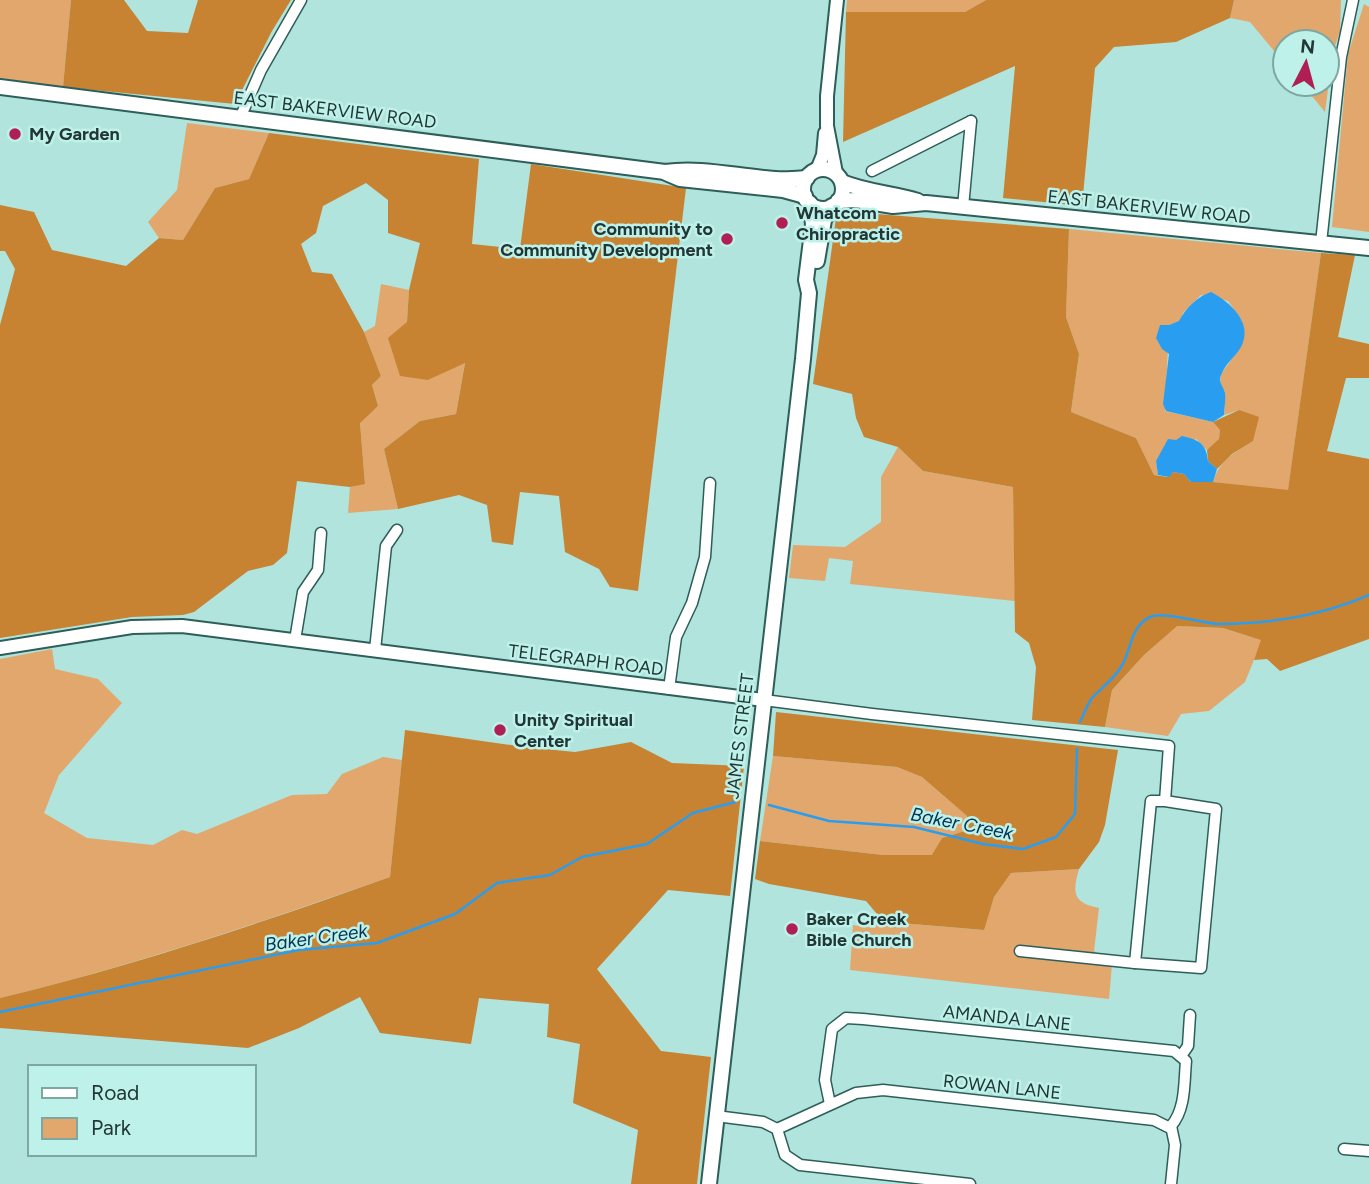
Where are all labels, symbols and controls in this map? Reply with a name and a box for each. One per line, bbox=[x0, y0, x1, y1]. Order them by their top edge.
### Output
north arrow bbox=[1271, 28, 1341, 98]
text: N bbox=[1299, 34, 1316, 59]
street label: EAST BAKERVIEW ROAD bbox=[232, 87, 438, 133]
place label: My Garden bbox=[29, 123, 120, 145]
marker: My Garden bbox=[7, 126, 23, 142]
street label: EAST BAKERVIEW ROAD bbox=[1046, 185, 1252, 229]
place label: Whatcom Chiropractic bbox=[796, 202, 900, 245]
marker: Whatcom Chiropractic bbox=[774, 215, 790, 231]
place label: Community to Community Development bbox=[500, 218, 713, 261]
marker: Community to Community Development bbox=[719, 231, 735, 247]
street label: TELEGRAPH ROAD bbox=[507, 640, 665, 680]
street label: JAMES STREET bbox=[721, 672, 759, 800]
place label: Unity Spiritual Center bbox=[514, 709, 633, 752]
marker: Unity Spiritual Center bbox=[492, 722, 508, 738]
water label: Baker Creek bbox=[909, 802, 1016, 845]
place label: Baker Creek Bible Church bbox=[806, 908, 912, 951]
water label: Baker Creek bbox=[263, 919, 370, 956]
marker: Baker Creek Bible Church bbox=[784, 921, 800, 937]
street label: AMANDA LANE bbox=[942, 1000, 1072, 1036]
legend bbox=[28, 1065, 256, 1156]
street label: ROWAN LANE bbox=[942, 1070, 1062, 1104]
text: Road bbox=[91, 1080, 139, 1105]
text: Park bbox=[91, 1115, 132, 1140]

